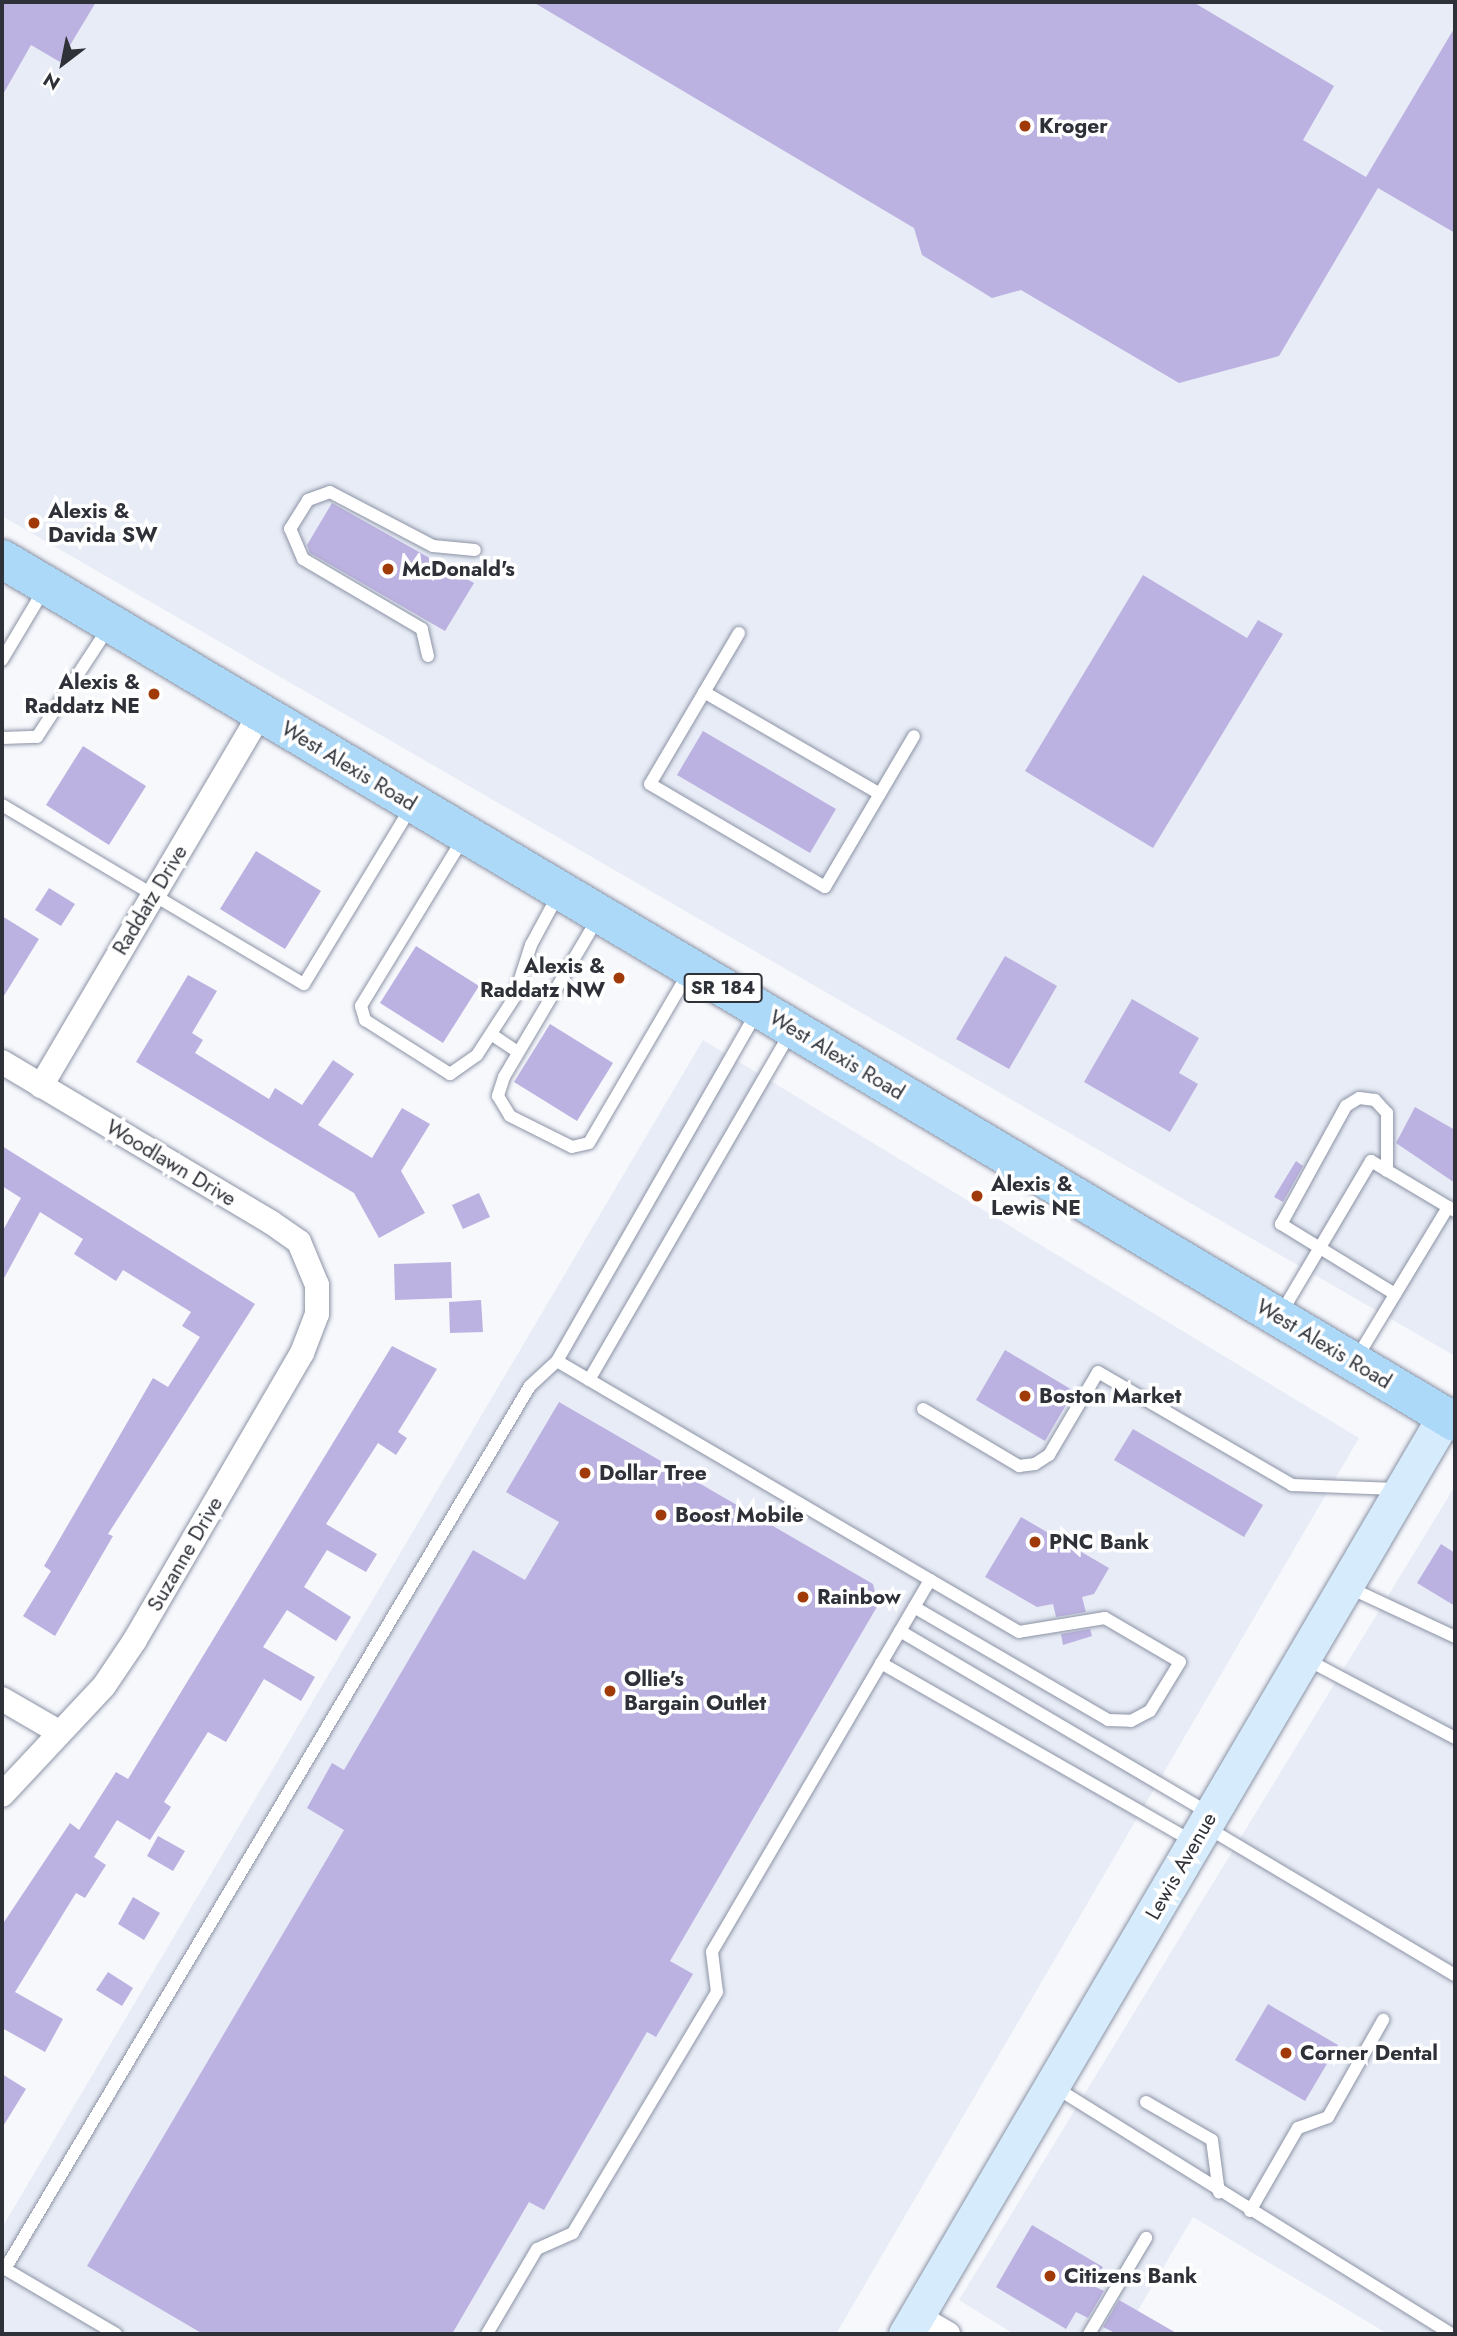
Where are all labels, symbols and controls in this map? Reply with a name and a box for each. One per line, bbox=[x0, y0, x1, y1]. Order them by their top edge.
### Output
north arrow bbox=[28, 28, 98, 98]
text: N bbox=[38, 66, 65, 97]
place label: Kroger bbox=[1039, 113, 1108, 139]
marker: Kroger bbox=[1017, 118, 1033, 134]
place label: Alexis & Davida SW bbox=[48, 498, 158, 548]
marker: Alexis & Davida SW bbox=[26, 515, 42, 531]
place label: McDonald's bbox=[402, 556, 515, 582]
marker: McDonald's bbox=[380, 561, 396, 577]
place label: Alexis & Raddatz NE bbox=[25, 669, 140, 719]
marker: Alexis & Raddatz NE bbox=[146, 686, 162, 702]
street label: West Alexis Road bbox=[277, 716, 421, 816]
street label: Raddatz Drive bbox=[107, 841, 193, 959]
place label: Alexis & Raddatz NW bbox=[480, 953, 605, 1003]
marker: Alexis & Raddatz NW bbox=[611, 970, 627, 986]
road number: SR 184 bbox=[683, 972, 763, 1004]
street label: West Alexis Road bbox=[765, 1005, 909, 1105]
street label: Woodlawn Drive bbox=[101, 1114, 241, 1212]
place label: Alexis & Lewis NE bbox=[991, 1171, 1081, 1221]
marker: Alexis & Lewis NE bbox=[969, 1188, 985, 1204]
street label: West Alexis Road bbox=[1252, 1294, 1396, 1394]
place label: Boston Market bbox=[1039, 1383, 1182, 1409]
marker: Boston Market bbox=[1017, 1388, 1033, 1404]
place label: Dollar Tree bbox=[599, 1460, 707, 1486]
marker: Dollar Tree bbox=[577, 1465, 593, 1481]
street label: Suzanne Drive bbox=[142, 1492, 228, 1616]
place label: Boost Mobile bbox=[675, 1502, 804, 1528]
marker: Boost Mobile bbox=[653, 1507, 669, 1523]
place label: PNC Bank bbox=[1049, 1529, 1149, 1555]
marker: PNC Bank bbox=[1027, 1534, 1043, 1550]
place label: Rainbow bbox=[817, 1584, 901, 1610]
marker: Rainbow bbox=[795, 1589, 811, 1605]
place label: Ollie's Bargain Outlet bbox=[624, 1666, 766, 1716]
marker: Ollie's Bargain Outlet bbox=[602, 1683, 618, 1699]
street label: Lewis Avenue bbox=[1140, 1808, 1222, 1924]
place label: Corner Dental bbox=[1300, 2040, 1438, 2066]
marker: Corner Dental bbox=[1278, 2045, 1294, 2061]
place label: Citizens Bank bbox=[1064, 2263, 1197, 2289]
marker: Citizens Bank bbox=[1042, 2268, 1058, 2284]

